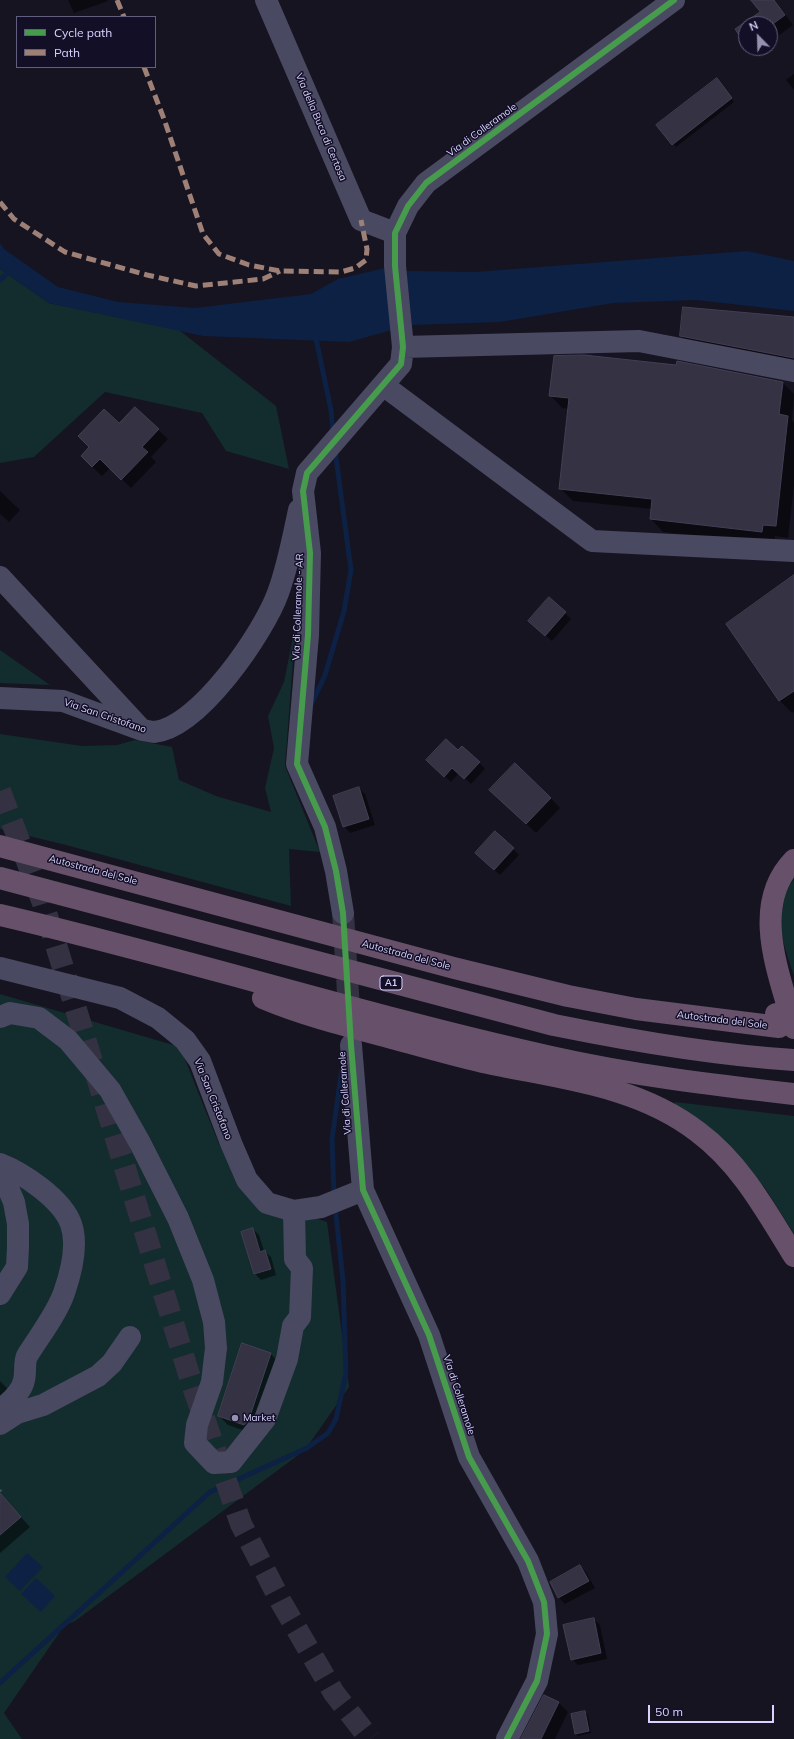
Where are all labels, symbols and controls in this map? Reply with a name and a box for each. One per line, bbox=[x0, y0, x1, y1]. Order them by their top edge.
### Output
legend bbox=[16, 16, 156, 68]
north arrow bbox=[738, 16, 778, 56]
text: N bbox=[747, 18, 760, 34]
text: Cycle path bbox=[54, 25, 112, 40]
text: Path bbox=[54, 45, 80, 60]
street label: Via della Buca di Certosa bbox=[293, 71, 349, 183]
street label: Via di Colleramole bbox=[445, 101, 519, 159]
street label: Via di Colleramole - AR bbox=[290, 553, 306, 661]
street label: Via San Cristofano bbox=[62, 696, 148, 736]
street label: Autostrada del Sole bbox=[47, 852, 139, 888]
street label: Autostrada del Sole bbox=[360, 937, 452, 973]
road number: A1 bbox=[380, 976, 402, 990]
street label: Autostrada del Sole bbox=[676, 1008, 768, 1032]
street label: Via di Colleramole bbox=[336, 1051, 354, 1135]
street label: Via San Cristofano bbox=[191, 1057, 235, 1141]
street label: Via di Colleramole bbox=[440, 1354, 478, 1436]
place label: Market bbox=[243, 1412, 275, 1424]
marker: Market bbox=[230, 1413, 240, 1423]
scale bar bbox=[650, 1697, 776, 1723]
text: 50 m bbox=[655, 1704, 683, 1719]

